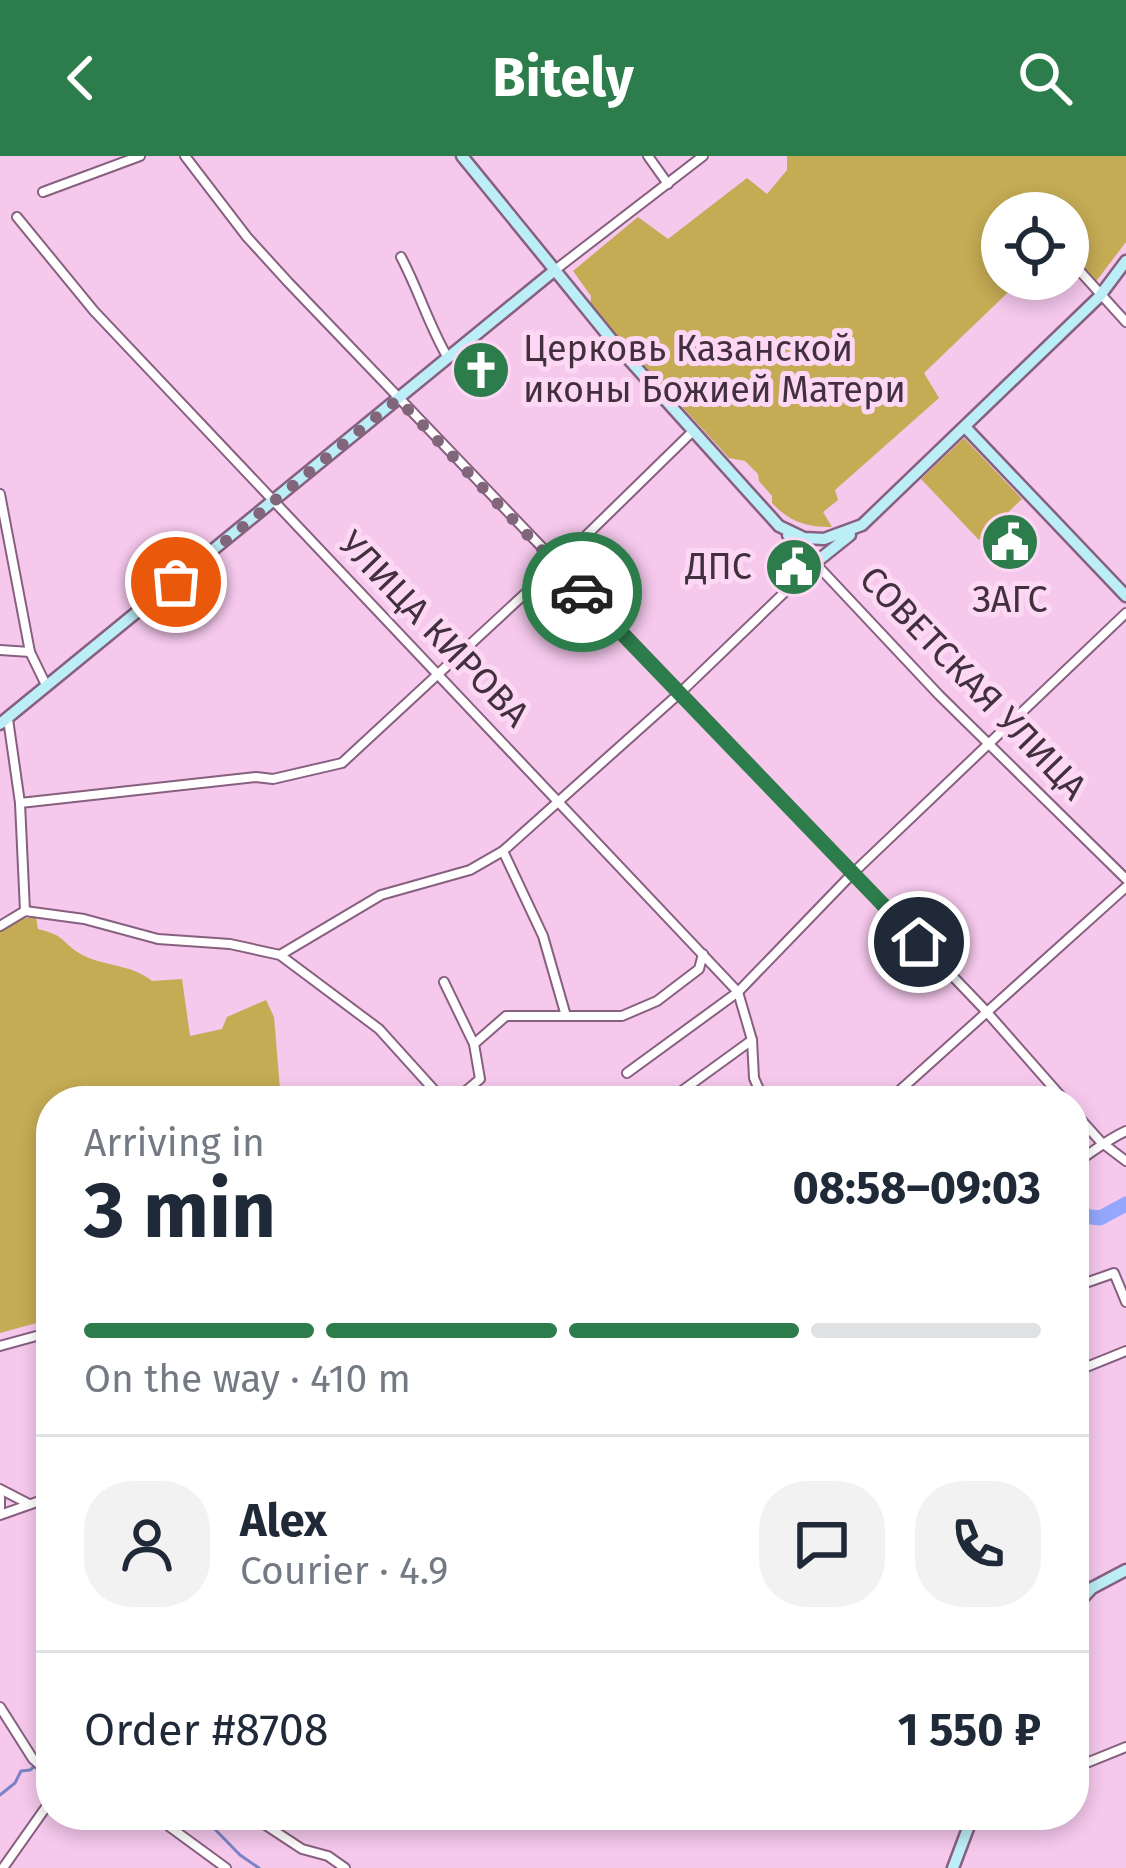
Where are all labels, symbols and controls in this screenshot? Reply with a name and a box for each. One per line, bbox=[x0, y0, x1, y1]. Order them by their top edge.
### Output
icon: back bbox=[48, 45, 114, 111]
icon: search bbox=[1012, 45, 1078, 111]
text: Bitely bbox=[492, 46, 634, 110]
map controls bbox=[981, 192, 1089, 300]
button: locate bbox=[981, 192, 1089, 300]
place label: Церковь Казанской иконы Божией Матери bbox=[523, 327, 906, 412]
church icon: Церковь Казанской иконы Божией Матери bbox=[450, 339, 512, 401]
public building icon: ЗАГС bbox=[979, 511, 1041, 573]
street label: УЛИЦА КИРОВА bbox=[330, 522, 539, 736]
pin bbox=[125, 531, 227, 633]
courier bbox=[522, 532, 642, 652]
public building icon: ДПС bbox=[763, 536, 825, 598]
place label: ДПС bbox=[685, 545, 752, 589]
icon: bag bbox=[143, 549, 209, 615]
street label: СОВЕТСКАЯ УЛИЦА bbox=[850, 557, 1096, 809]
icon: car bbox=[549, 559, 615, 625]
place label: ЗАГС bbox=[972, 578, 1048, 622]
pin bbox=[868, 891, 970, 993]
icon: home bbox=[886, 909, 952, 975]
text: Arriving in bbox=[84, 1120, 265, 1166]
text: 08:58–09:03 bbox=[793, 1161, 1041, 1215]
text: 3 min bbox=[84, 1164, 276, 1258]
text: On the way · 410 m bbox=[84, 1356, 411, 1402]
button: person bbox=[84, 1481, 210, 1607]
button: chat bbox=[759, 1481, 885, 1607]
button: phone bbox=[915, 1481, 1041, 1607]
text: Alex bbox=[240, 1494, 327, 1548]
text: Courier · 4.9 bbox=[240, 1548, 449, 1594]
text: Order #8708 bbox=[84, 1703, 329, 1757]
text: 1 550 ₽ bbox=[898, 1703, 1041, 1757]

